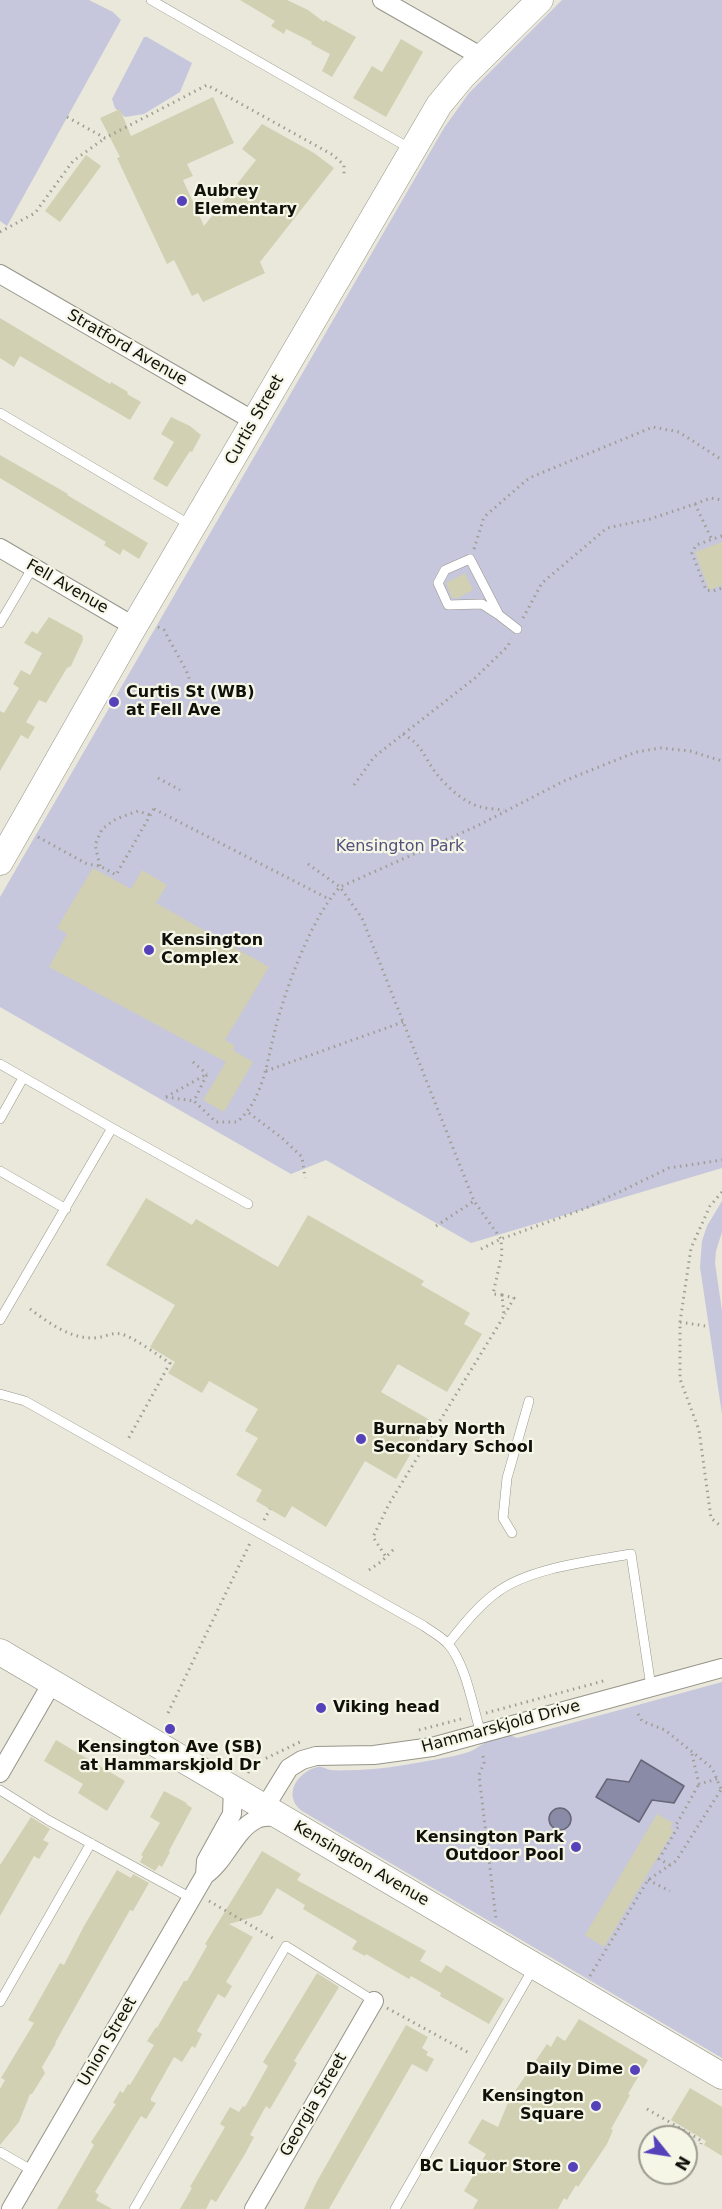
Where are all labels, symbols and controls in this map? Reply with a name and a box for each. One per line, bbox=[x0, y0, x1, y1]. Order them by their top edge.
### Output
place label: Aubrey Elementary bbox=[194, 182, 297, 220]
marker: Aubrey Elementary bbox=[175, 194, 189, 208]
street label: Stratford Avenue bbox=[64, 306, 190, 390]
street label: Curtis Street bbox=[222, 372, 288, 468]
street label: Fell Avenue bbox=[23, 556, 111, 618]
place label: Curtis St (WB) at Fell Ave bbox=[126, 683, 254, 721]
marker: Curtis St (WB) at Fell Ave bbox=[107, 695, 121, 709]
park label: Kensington Park bbox=[336, 837, 464, 857]
place label: Kensington Complex bbox=[161, 931, 263, 969]
marker: Kensington Complex bbox=[142, 943, 156, 957]
place label: Burnaby North Secondary School bbox=[373, 1420, 533, 1458]
marker: Burnaby North Secondary School bbox=[354, 1432, 368, 1446]
street label: Hammarskjold Drive bbox=[420, 1697, 582, 1757]
place label: Viking head bbox=[333, 1698, 440, 1718]
marker: Viking head bbox=[314, 1701, 328, 1715]
marker: Kensington Ave (SB) at Hammarskjold Dr bbox=[163, 1722, 177, 1736]
place label: Kensington Ave (SB) at Hammarskjold Dr bbox=[78, 1738, 262, 1776]
street label: Kensington Avenue bbox=[290, 1817, 432, 1911]
place label: Kensington Park Outdoor Pool bbox=[416, 1828, 564, 1866]
marker: Kensington Park Outdoor Pool bbox=[569, 1840, 583, 1854]
street label: Union Street bbox=[75, 1994, 141, 2090]
street label: Georgia Street bbox=[277, 2050, 351, 2160]
place label: Daily Dime bbox=[526, 2060, 623, 2080]
marker: Daily Dime bbox=[628, 2063, 642, 2077]
place label: Kensington Square bbox=[482, 2087, 584, 2125]
marker: Kensington Square bbox=[589, 2099, 603, 2113]
north arrow bbox=[638, 2125, 698, 2185]
text: N bbox=[671, 2153, 694, 2174]
place label: BC Liquor Store bbox=[420, 2157, 561, 2177]
marker: BC Liquor Store bbox=[566, 2160, 580, 2174]

